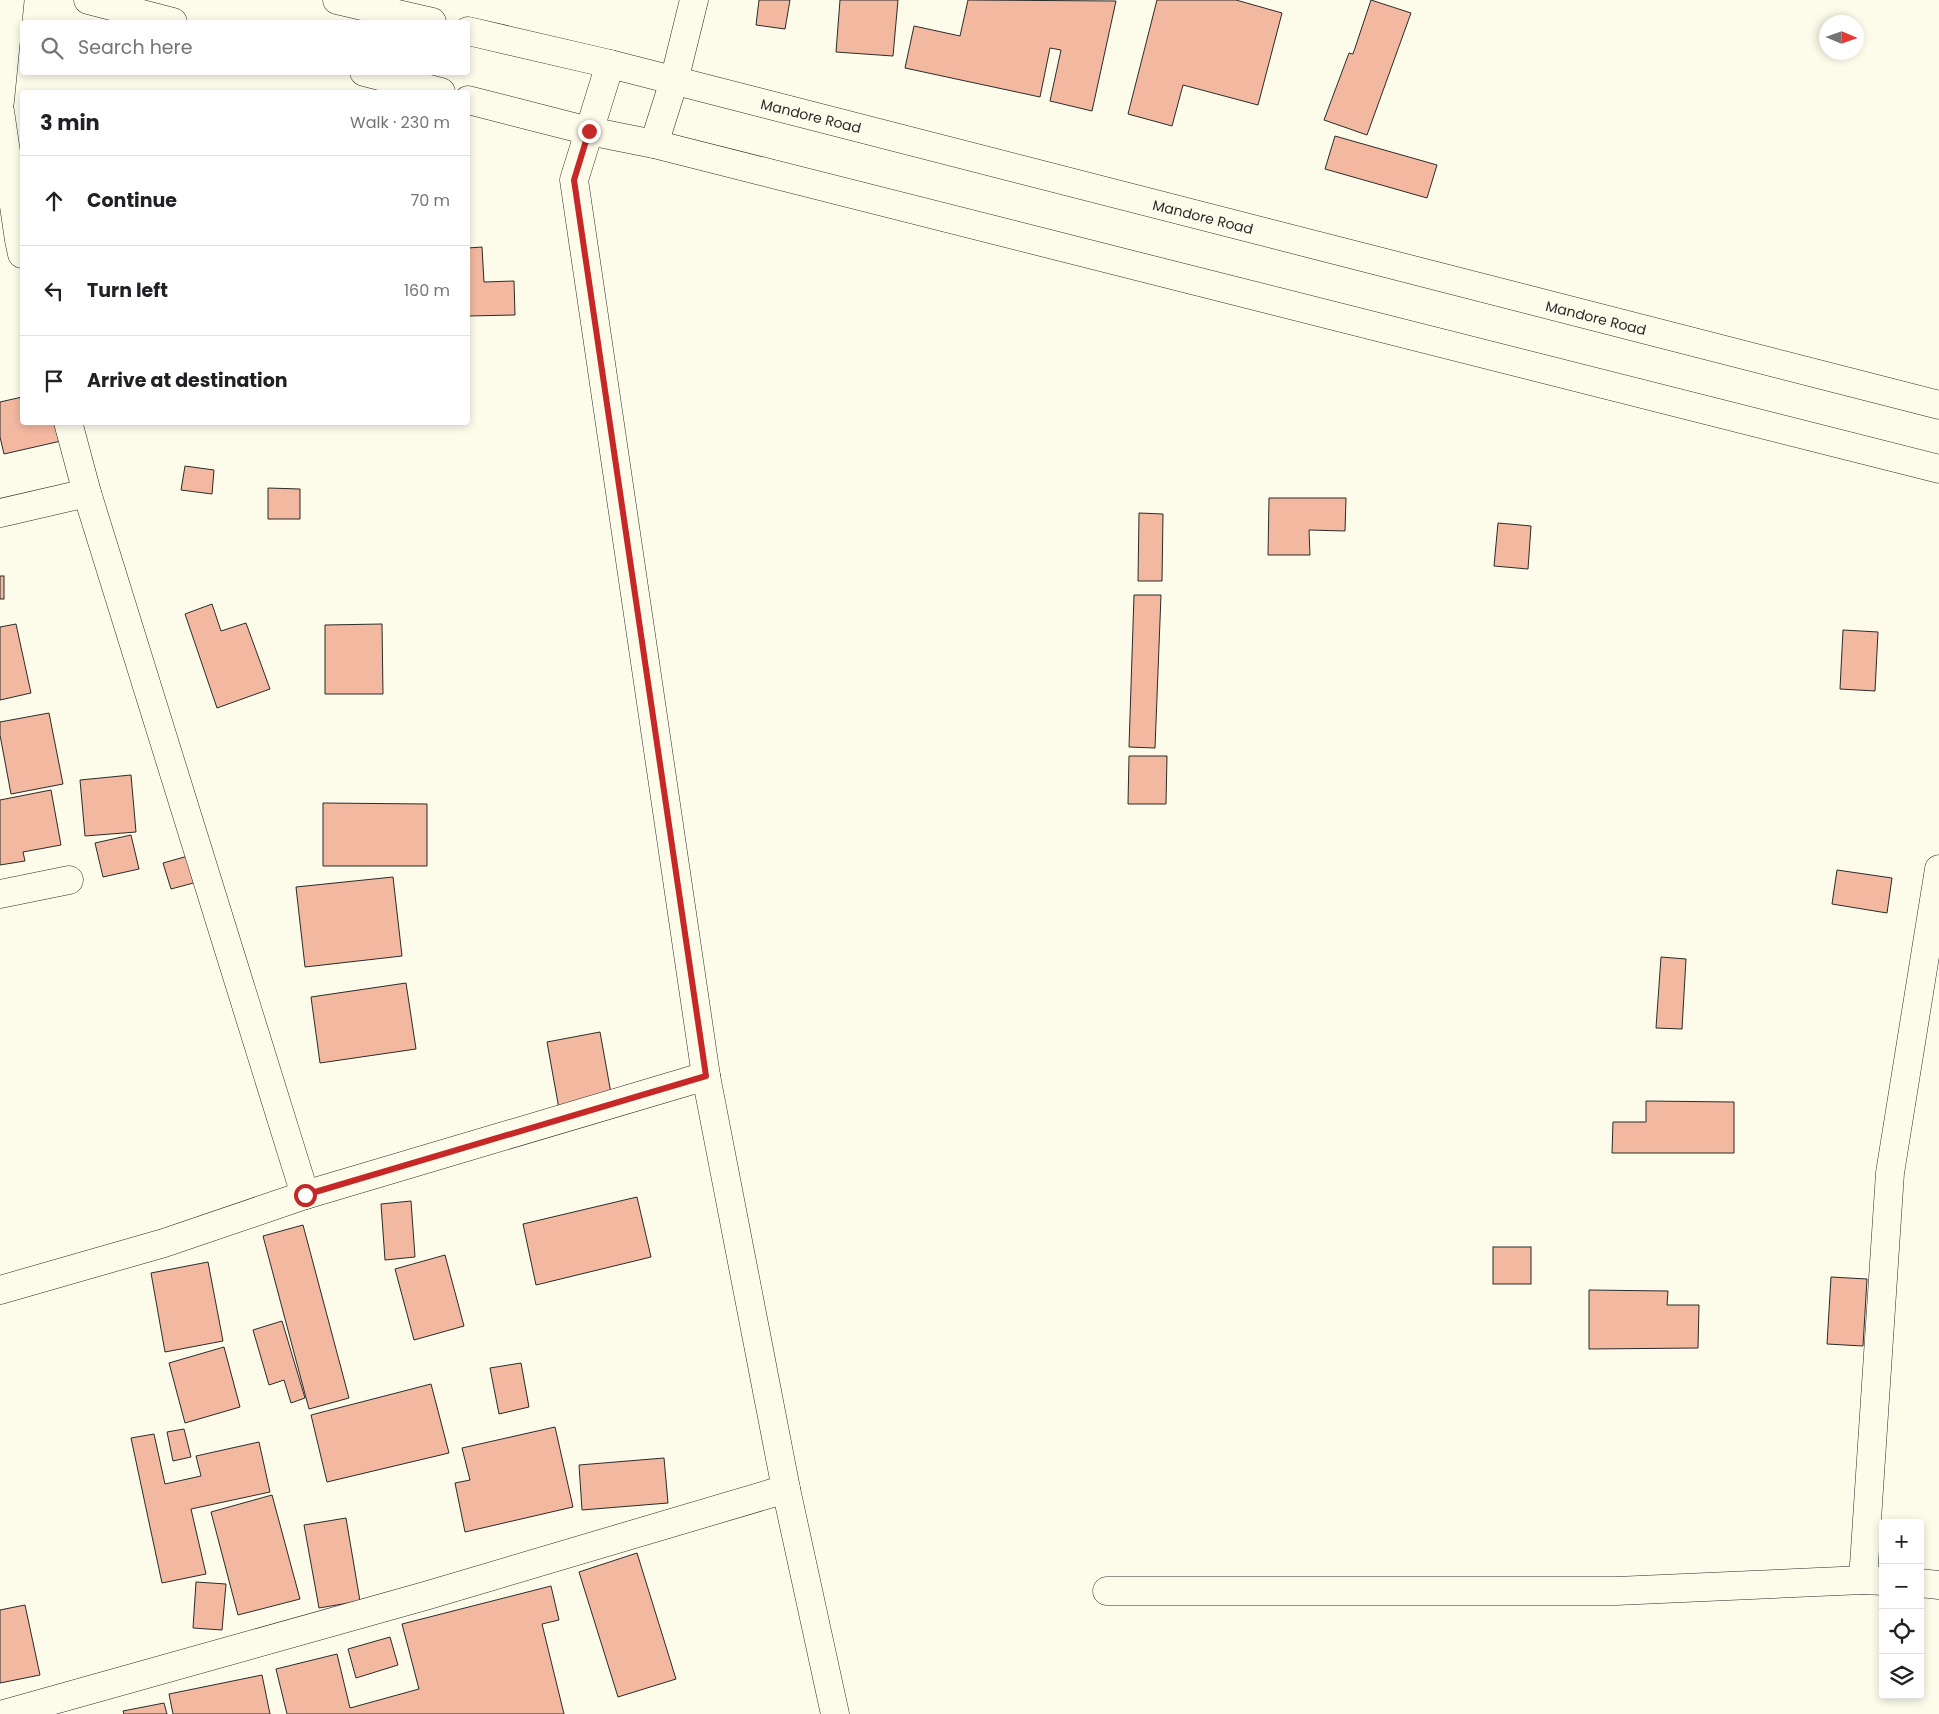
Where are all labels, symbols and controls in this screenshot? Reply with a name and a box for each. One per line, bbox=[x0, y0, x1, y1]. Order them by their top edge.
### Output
north arrow bbox=[1819, 15, 1864, 60]
search box bbox=[20, 20, 470, 75]
icon: search bbox=[38, 34, 66, 62]
text: Search here bbox=[78, 34, 192, 61]
street label: Mandore Road bbox=[759, 94, 863, 138]
text: 3 min bbox=[40, 108, 100, 137]
text: Walk · 230 m bbox=[350, 111, 450, 134]
route end bbox=[578, 120, 601, 143]
icon: ahead bbox=[40, 187, 68, 215]
text: Continue bbox=[87, 187, 177, 214]
text: 70 m bbox=[410, 189, 450, 212]
street label: Mandore Road bbox=[1151, 195, 1255, 239]
icon: left bbox=[40, 277, 68, 305]
text: Turn left bbox=[87, 277, 168, 304]
text: 160 m bbox=[404, 279, 450, 302]
street label: Mandore Road bbox=[1544, 296, 1648, 340]
icon: arrive bbox=[40, 367, 68, 395]
text: Arrive at destination bbox=[87, 367, 288, 394]
route start bbox=[294, 1184, 317, 1207]
map controls bbox=[1879, 1519, 1924, 1699]
button: + bbox=[1879, 1519, 1924, 1564]
button: − bbox=[1879, 1564, 1924, 1609]
button: locate bbox=[1879, 1609, 1924, 1654]
button: layers bbox=[1879, 1654, 1924, 1699]

